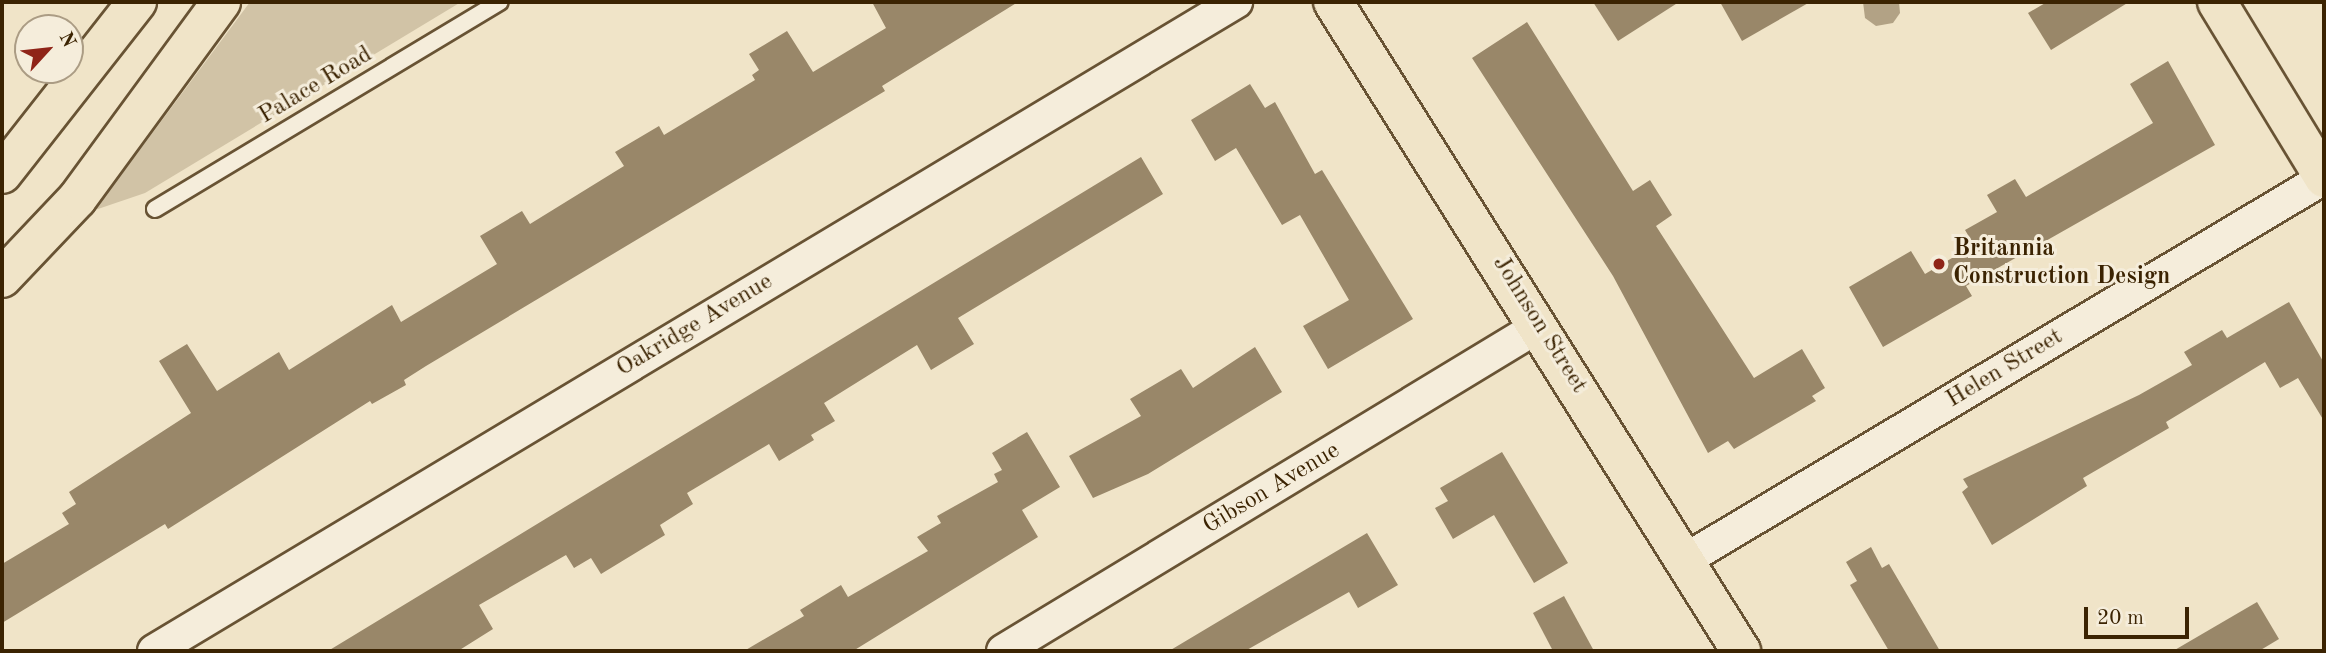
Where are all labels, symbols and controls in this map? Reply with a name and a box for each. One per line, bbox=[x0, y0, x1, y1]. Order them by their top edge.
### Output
north arrow bbox=[14, 14, 84, 84]
text: N bbox=[55, 29, 78, 51]
street label: Palace Road bbox=[254, 41, 378, 131]
place label: Britannia Construction Design bbox=[1953, 236, 2170, 292]
street label: Johnson Street bbox=[1485, 251, 1593, 399]
marker: Britannia Construction Design bbox=[1931, 256, 1947, 272]
street label: Oakridge Avenue bbox=[612, 268, 778, 384]
street label: Helen Street bbox=[1942, 323, 2068, 415]
street label: Gibson Avenue bbox=[1198, 437, 1346, 541]
scale bar bbox=[2088, 594, 2193, 638]
text: 20 m bbox=[2097, 608, 2144, 629]

